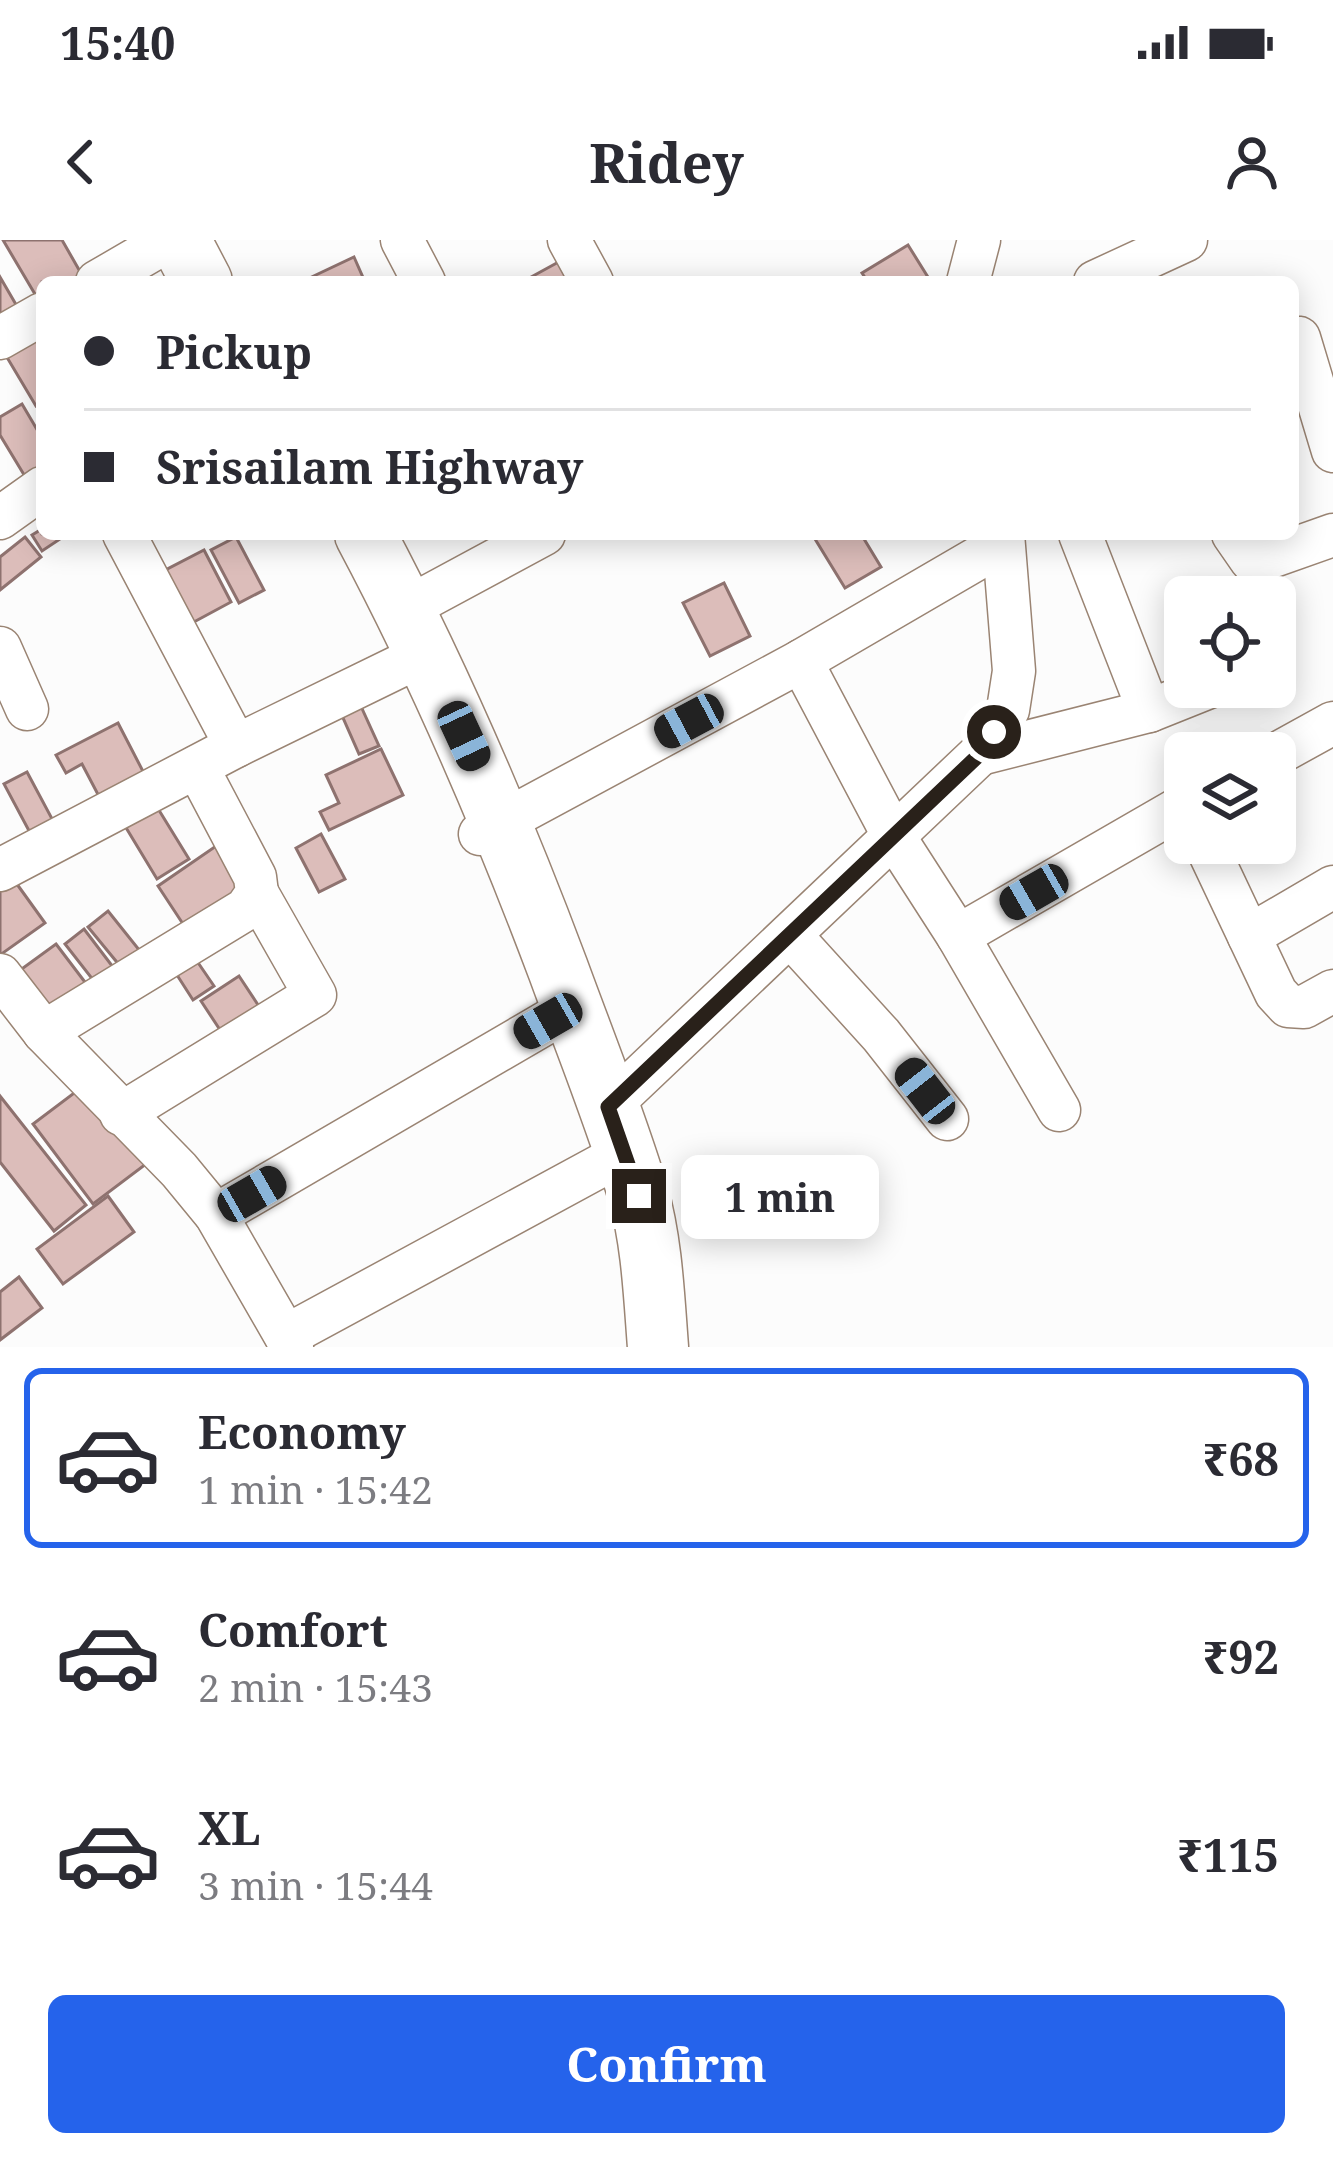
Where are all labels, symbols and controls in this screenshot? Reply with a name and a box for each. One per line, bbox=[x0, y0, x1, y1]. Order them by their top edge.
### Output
text: 15:40 bbox=[60, 12, 175, 73]
text: Ridey bbox=[589, 125, 744, 199]
icon: back bbox=[48, 129, 114, 195]
icon: person bbox=[1219, 129, 1285, 195]
text: Pickup bbox=[156, 321, 312, 382]
text: Srisailam Highway bbox=[156, 436, 583, 497]
map controls bbox=[1164, 576, 1296, 864]
button: locate bbox=[1164, 576, 1296, 708]
car bbox=[649, 688, 729, 754]
car bbox=[432, 696, 496, 776]
route start bbox=[967, 705, 1021, 759]
button: layers bbox=[1164, 732, 1296, 864]
car bbox=[994, 858, 1074, 926]
car bbox=[508, 987, 588, 1055]
car bbox=[889, 1052, 961, 1130]
callout: 1 min bbox=[681, 1154, 879, 1238]
car bbox=[212, 1160, 292, 1228]
route end bbox=[612, 1169, 666, 1223]
text: 1 min bbox=[725, 1170, 835, 1223]
text: Economy bbox=[198, 1401, 406, 1462]
icon: car bbox=[54, 1404, 162, 1512]
text: ₹68 bbox=[1203, 1428, 1279, 1489]
text: 1 min · 15:42 bbox=[198, 1462, 433, 1515]
text: Comfort bbox=[198, 1599, 388, 1660]
icon: car bbox=[54, 1602, 162, 1710]
text: ₹92 bbox=[1203, 1626, 1279, 1687]
text: 2 min · 15:43 bbox=[198, 1660, 433, 1713]
text: XL bbox=[198, 1797, 260, 1858]
icon: car bbox=[54, 1800, 162, 1908]
text: ₹115 bbox=[1178, 1824, 1279, 1885]
text: 3 min · 15:44 bbox=[198, 1858, 433, 1911]
button: Confirm bbox=[48, 1995, 1285, 2133]

